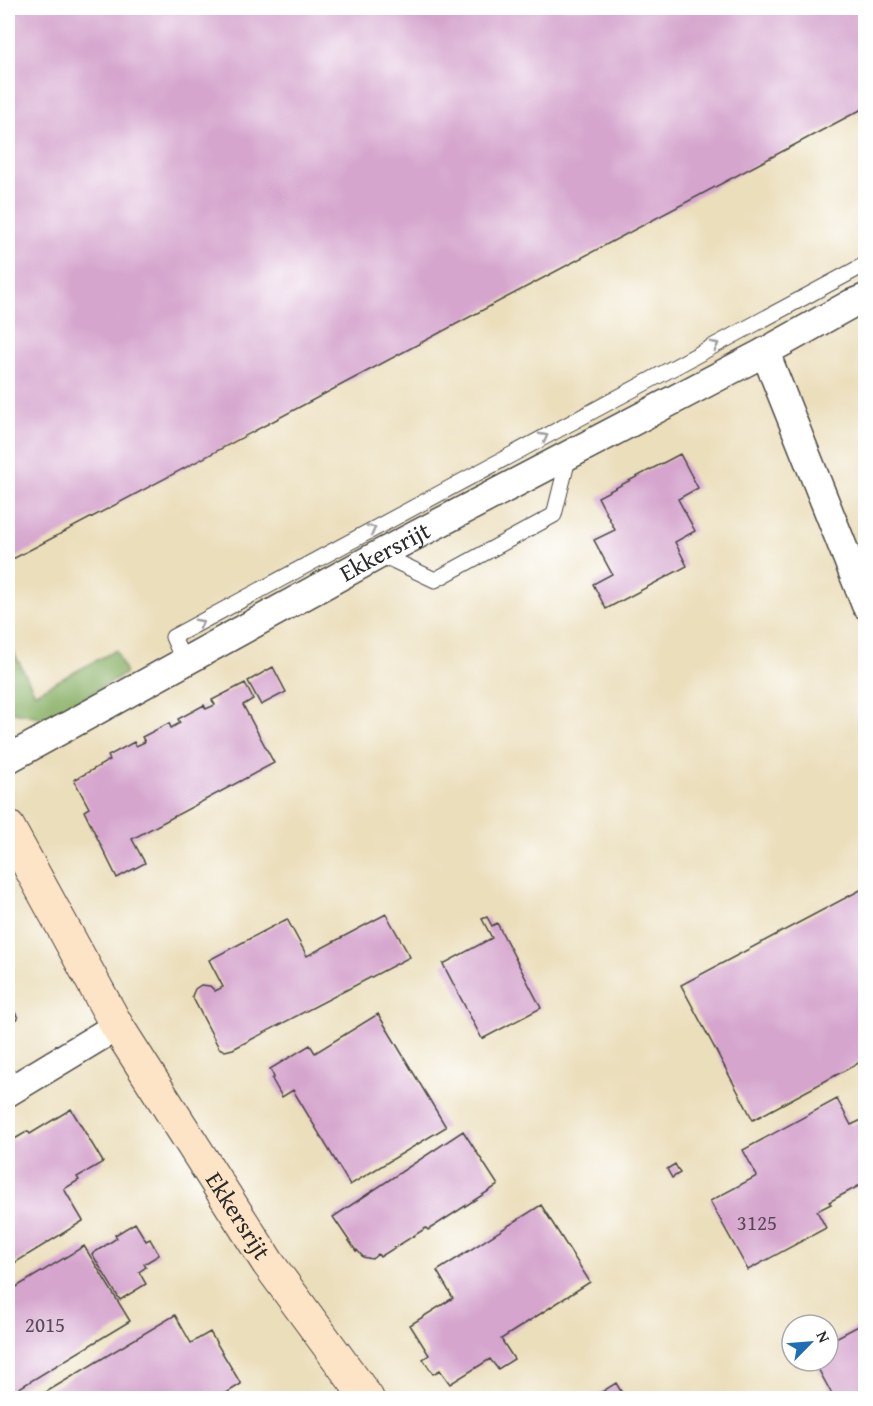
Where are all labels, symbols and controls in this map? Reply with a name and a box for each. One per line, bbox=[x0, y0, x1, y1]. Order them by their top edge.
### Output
one-way arrow bbox=[709, 341, 720, 352]
one-way arrow bbox=[537, 433, 548, 444]
street label: Ekkersrijt bbox=[333, 513, 437, 590]
one-way arrow bbox=[365, 525, 376, 536]
one-way arrow bbox=[194, 618, 205, 630]
street label: Ekkersrijt bbox=[197, 1165, 280, 1267]
house number: 3125 bbox=[737, 1207, 777, 1238]
house number: 2015 bbox=[25, 1309, 65, 1340]
north arrow bbox=[780, 1313, 840, 1373]
text: N bbox=[810, 1327, 837, 1347]

